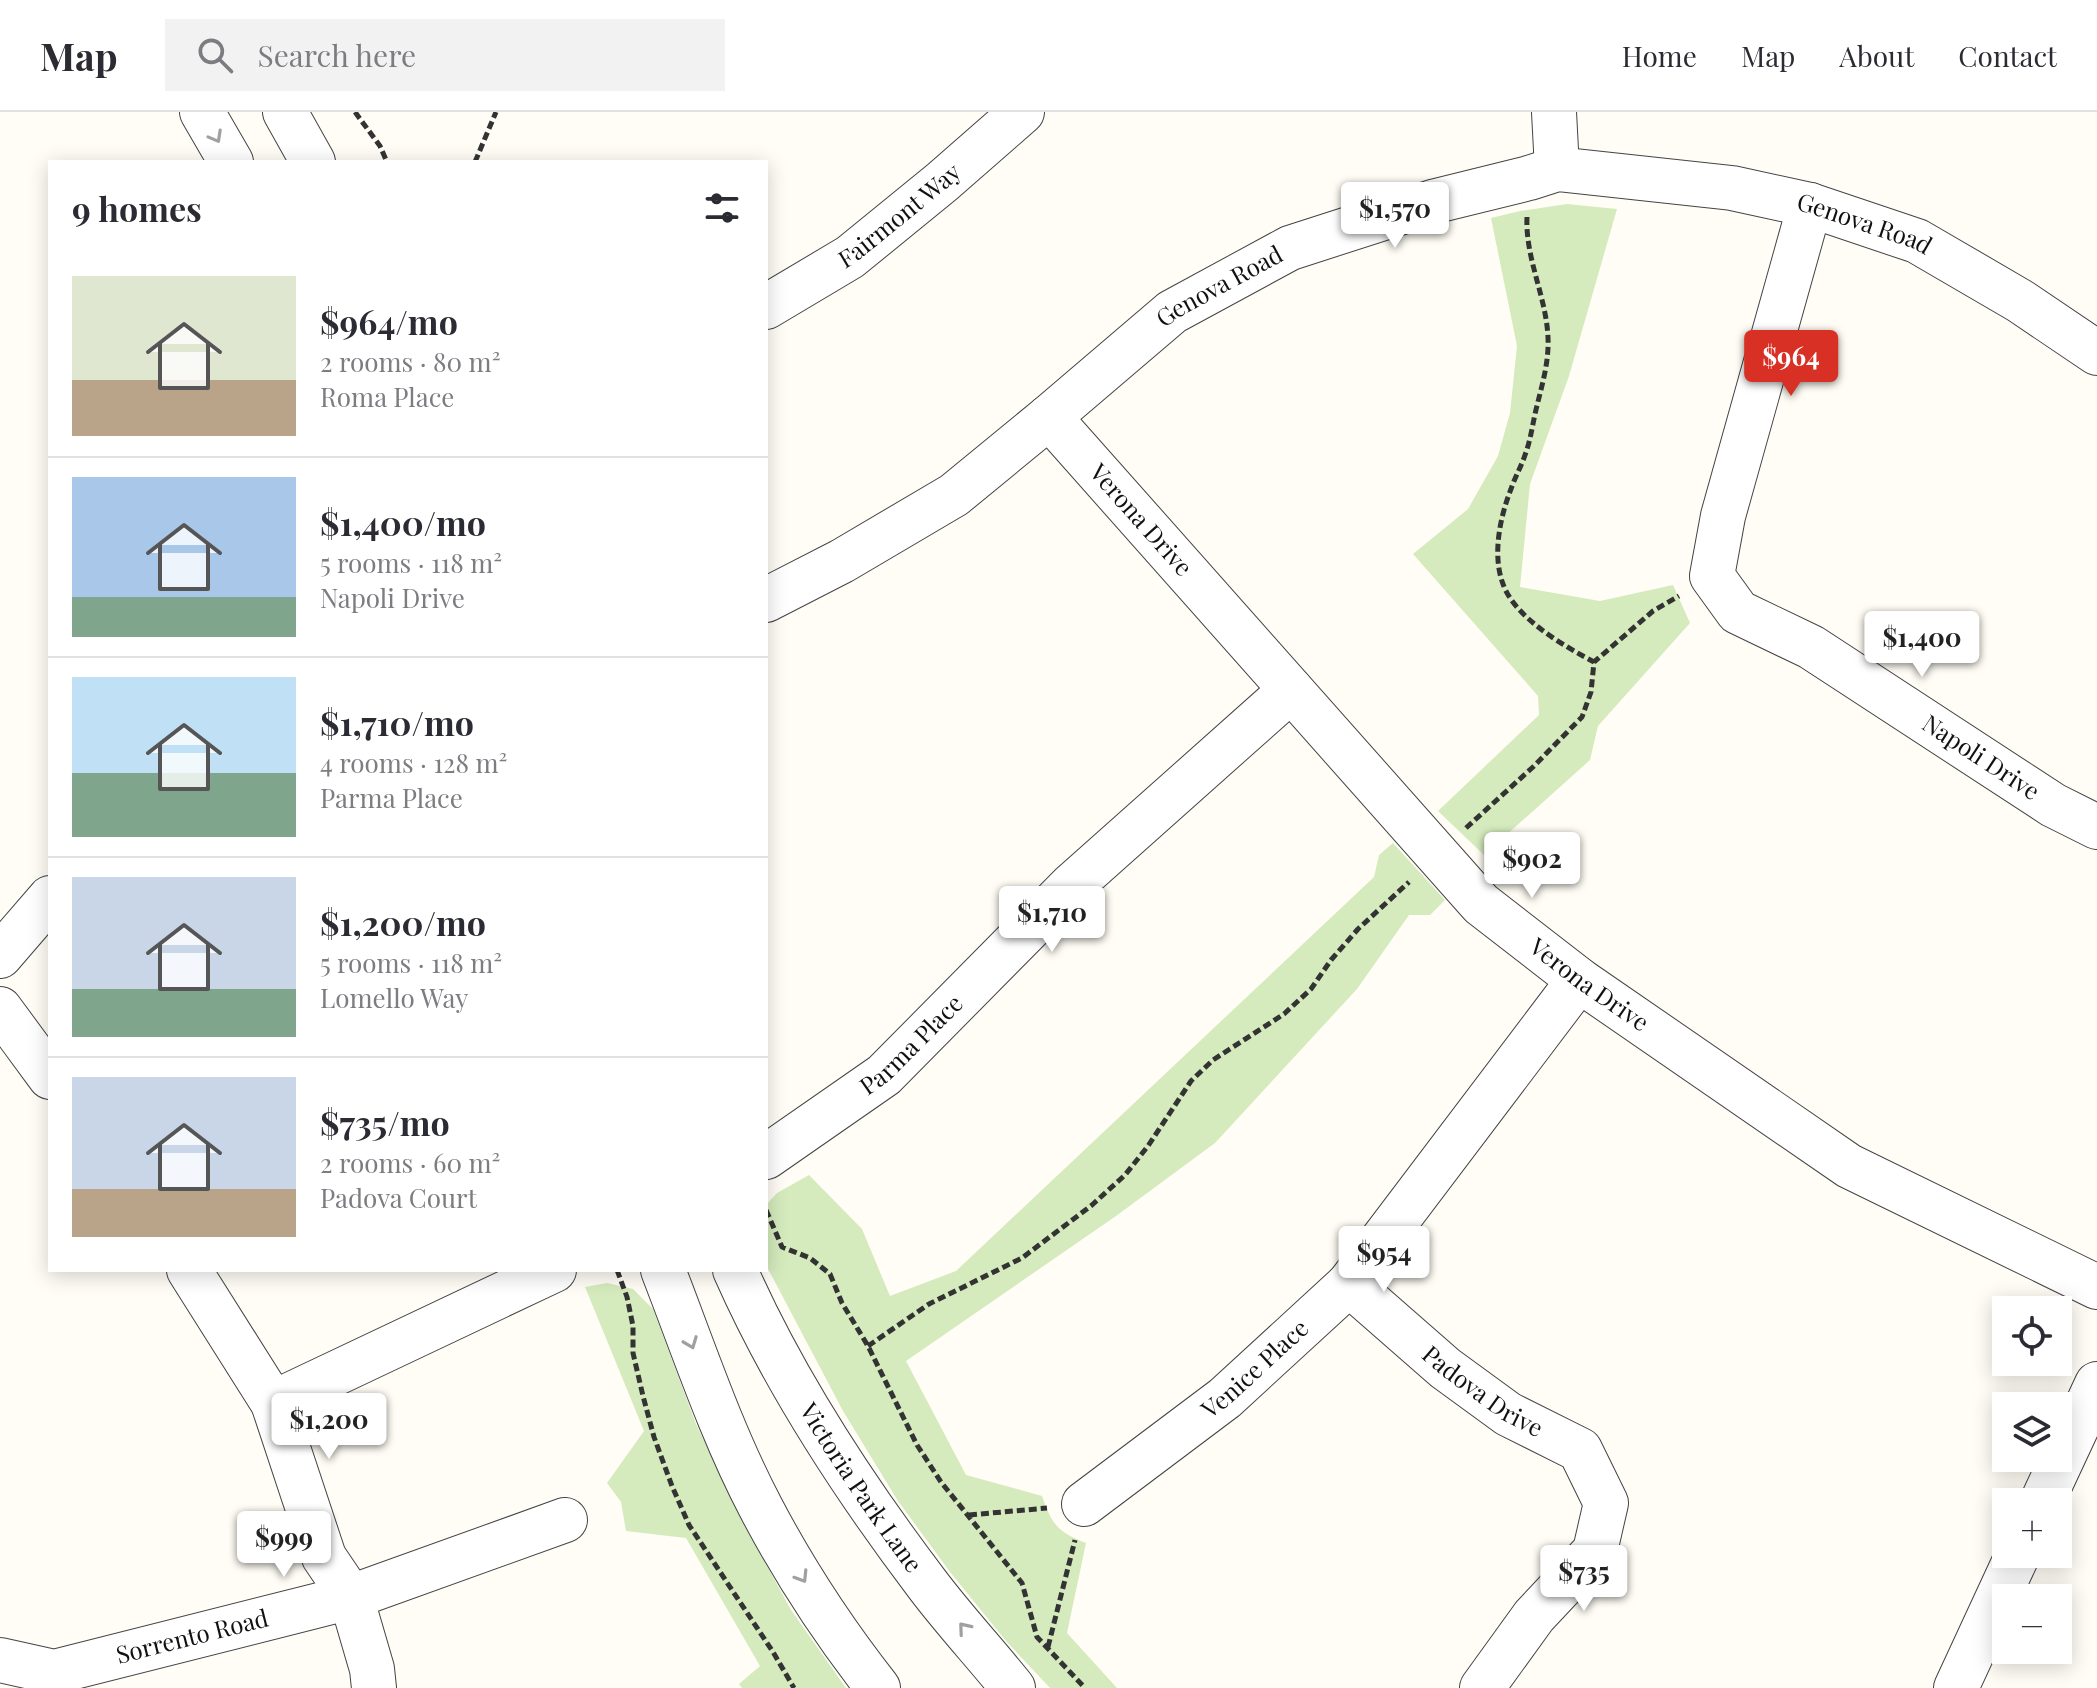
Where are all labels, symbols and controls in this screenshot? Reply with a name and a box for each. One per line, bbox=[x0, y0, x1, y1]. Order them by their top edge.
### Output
search box bbox=[165, 19, 725, 91]
text: Map bbox=[40, 30, 117, 81]
icon: search bbox=[193, 33, 237, 77]
text: Search here bbox=[257, 35, 416, 75]
text: Home bbox=[1622, 37, 1697, 74]
text: Map bbox=[1741, 37, 1795, 74]
text: About bbox=[1839, 37, 1914, 74]
text: Contact bbox=[1958, 37, 2057, 74]
one-way arrow bbox=[206, 128, 222, 143]
street label: Fairmont Way bbox=[832, 155, 967, 274]
pin: $1,570 bbox=[1330, 182, 1460, 250]
text: 9 homes bbox=[72, 185, 202, 231]
street label: Genova Road bbox=[1794, 185, 1939, 260]
icon: filters bbox=[700, 186, 744, 230]
text: $1,570 bbox=[1359, 190, 1431, 225]
street label: Genova Road bbox=[1148, 237, 1288, 333]
text: $964/mo bbox=[320, 298, 458, 344]
icon: home bbox=[136, 308, 232, 404]
pin: $964 bbox=[1744, 330, 1838, 398]
text: $964 bbox=[1762, 338, 1820, 373]
text: 2 rooms · 80 m² bbox=[320, 344, 500, 379]
text: Roma Place bbox=[320, 379, 454, 414]
street label: Verona Drive bbox=[1083, 455, 1200, 582]
text: $1,400/mo bbox=[320, 499, 486, 545]
icon: home bbox=[136, 509, 232, 605]
text: 5 rooms · 118 m² bbox=[320, 545, 502, 580]
text: Napoli Drive bbox=[320, 580, 465, 615]
pin: $1,400 bbox=[1857, 611, 1987, 679]
text: $1,400 bbox=[1882, 619, 1962, 654]
text: $1,710/mo bbox=[320, 699, 474, 745]
street label: Napoli Drive bbox=[1917, 706, 2047, 806]
icon: home bbox=[136, 709, 232, 805]
text: 4 rooms · 128 m² bbox=[320, 745, 507, 780]
text: Parma Place bbox=[320, 780, 463, 815]
pin: $902 bbox=[1485, 832, 1579, 900]
text: $902 bbox=[1502, 840, 1562, 875]
pin: $1,710 bbox=[987, 886, 1117, 954]
text: $1,710 bbox=[1017, 894, 1087, 929]
text: $1,200/mo bbox=[320, 899, 486, 945]
icon: home bbox=[136, 909, 232, 1005]
street label: Verona Drive bbox=[1523, 929, 1656, 1037]
text: 5 rooms · 118 m² bbox=[320, 945, 502, 980]
text: Lomello Way bbox=[320, 980, 468, 1015]
street label: Parma Place bbox=[853, 987, 969, 1101]
text: $735/mo bbox=[320, 1099, 450, 1145]
icon: home bbox=[136, 1109, 232, 1205]
text: 2 rooms · 60 m² bbox=[320, 1145, 500, 1180]
text: Padova Court bbox=[320, 1180, 477, 1215]
pin: $954 bbox=[1337, 1226, 1431, 1294]
text: $954 bbox=[1357, 1234, 1411, 1269]
map controls bbox=[1992, 1296, 2072, 1664]
button: locate bbox=[1992, 1296, 2072, 1376]
street label: Venice Place bbox=[1193, 1311, 1314, 1425]
one-way arrow bbox=[681, 1335, 698, 1349]
street label: Padova Drive bbox=[1416, 1337, 1549, 1443]
button: layers bbox=[1992, 1392, 2072, 1472]
pin: $1,200 bbox=[264, 1393, 394, 1461]
street label: Victoria Park Lane bbox=[793, 1396, 931, 1578]
text: $1,200 bbox=[289, 1401, 369, 1436]
button: + bbox=[1992, 1488, 2072, 1568]
pin: $999 bbox=[237, 1511, 331, 1579]
text: $999 bbox=[255, 1519, 313, 1554]
pin: $735 bbox=[1537, 1545, 1631, 1613]
text: $735 bbox=[1558, 1553, 1610, 1588]
one-way arrow bbox=[792, 1569, 807, 1583]
button: − bbox=[1992, 1584, 2072, 1664]
street label: Sorrento Road bbox=[112, 1601, 271, 1670]
one-way arrow bbox=[959, 1622, 973, 1637]

